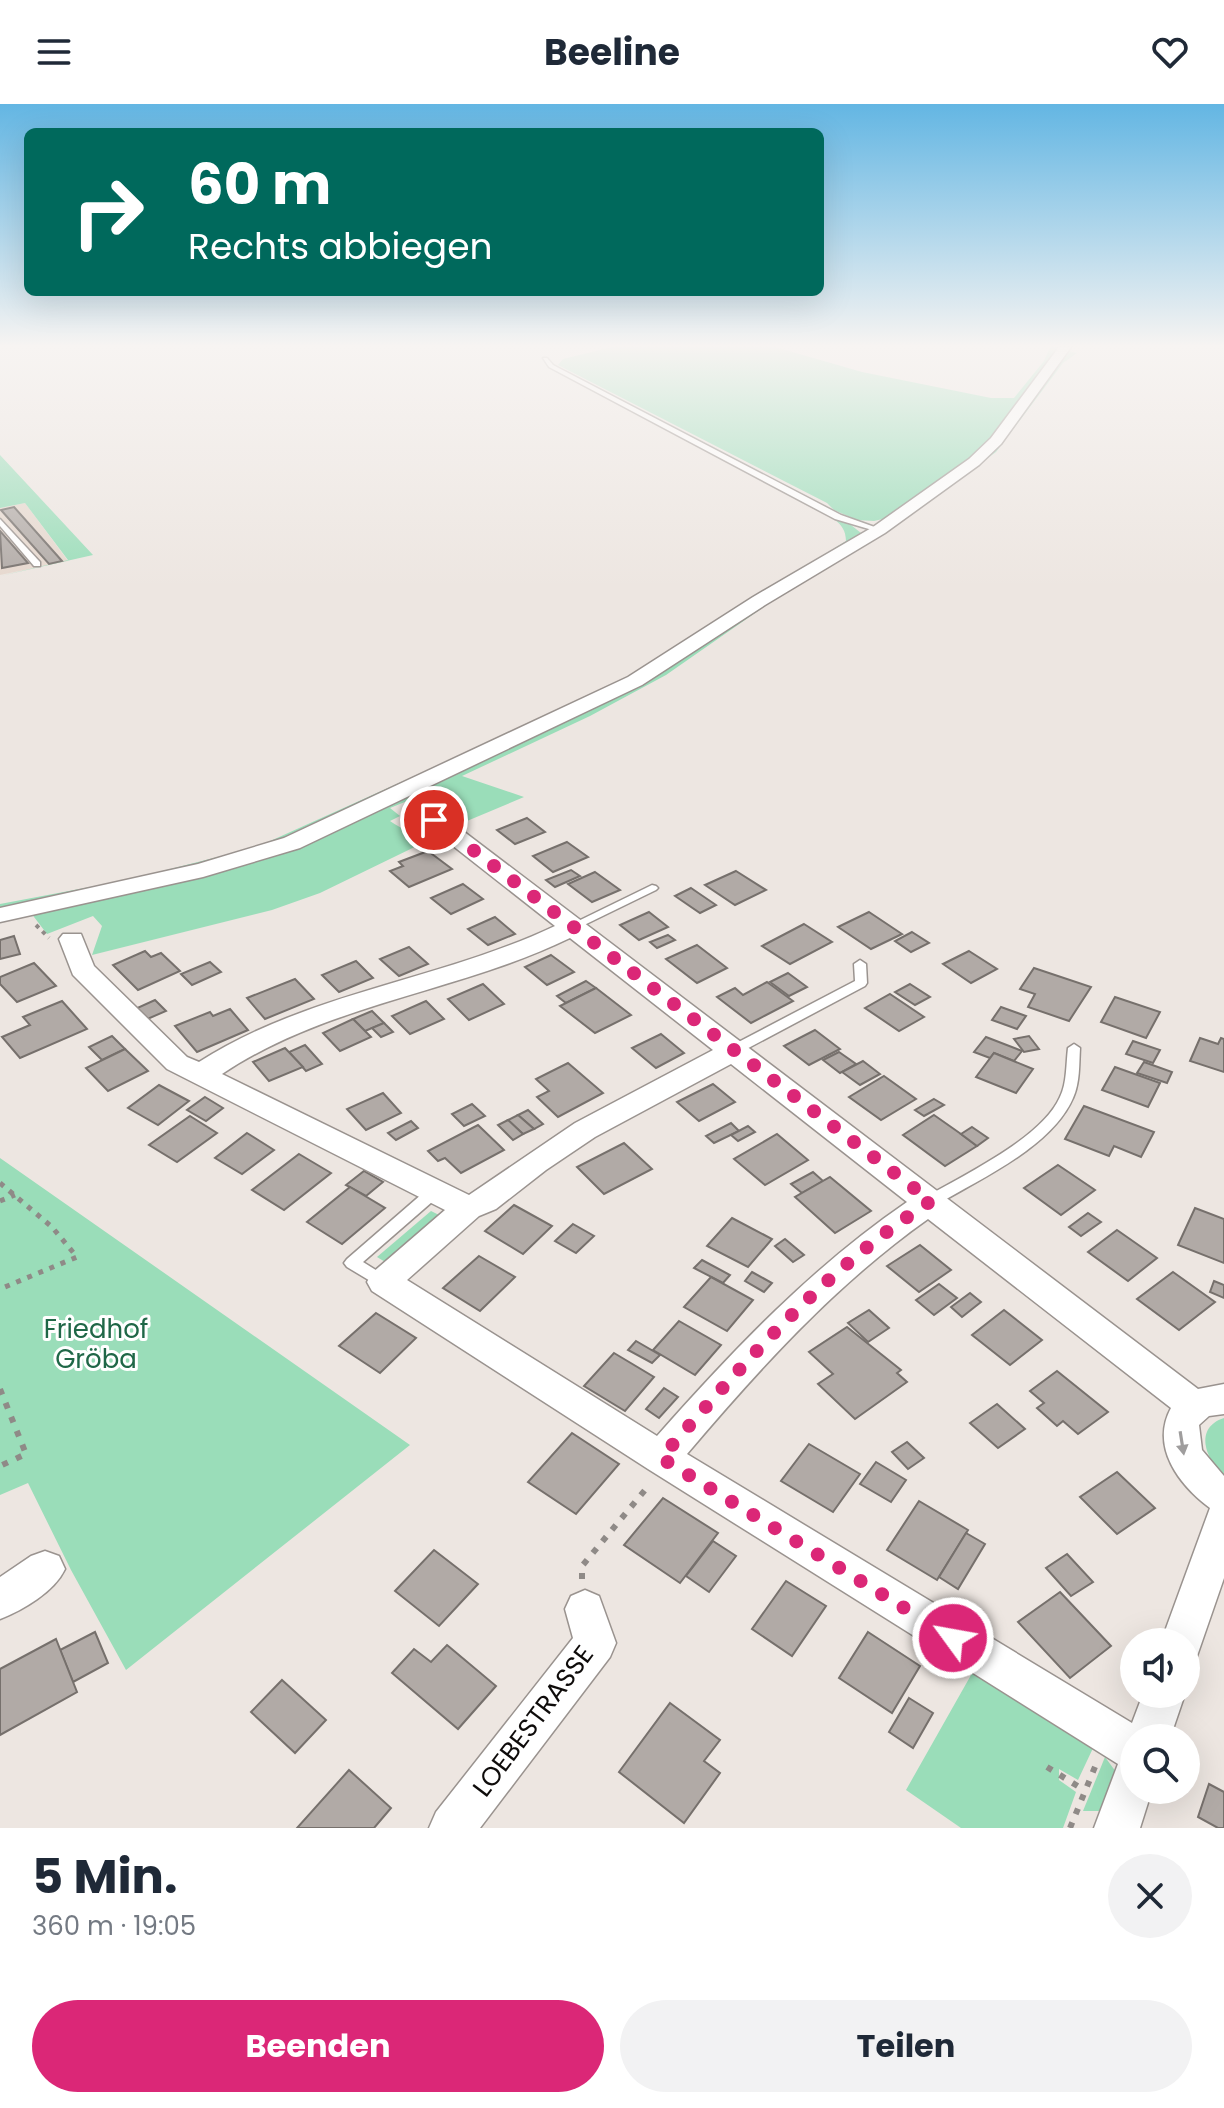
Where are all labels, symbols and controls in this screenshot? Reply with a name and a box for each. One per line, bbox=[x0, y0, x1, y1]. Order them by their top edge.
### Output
text: Beeline bbox=[544, 27, 680, 78]
icon: menu bbox=[32, 30, 76, 74]
icon: heart bbox=[1148, 30, 1192, 74]
text: 60 m bbox=[188, 145, 331, 224]
icon: right bbox=[56, 160, 160, 264]
text: Rechts abbiegen bbox=[188, 221, 493, 272]
pin bbox=[400, 786, 468, 854]
icon: arrive bbox=[412, 798, 456, 842]
park label: Friedhof Gröba bbox=[44, 1311, 148, 1377]
one-way arrow bbox=[1176, 1430, 1189, 1455]
position arrow bbox=[911, 1596, 995, 1680]
map controls bbox=[1120, 1628, 1200, 1804]
button: sound bbox=[1120, 1628, 1200, 1708]
street label: LOEBESTRASSE bbox=[464, 1638, 602, 1804]
button: search bbox=[1120, 1724, 1200, 1804]
text: 5 Min. bbox=[32, 1843, 178, 1910]
button: close bbox=[1108, 1854, 1192, 1938]
text: 360 m · 19:05 bbox=[32, 1908, 196, 1944]
button: Beenden bbox=[32, 2000, 604, 2092]
button: Teilen bbox=[620, 2000, 1192, 2092]

